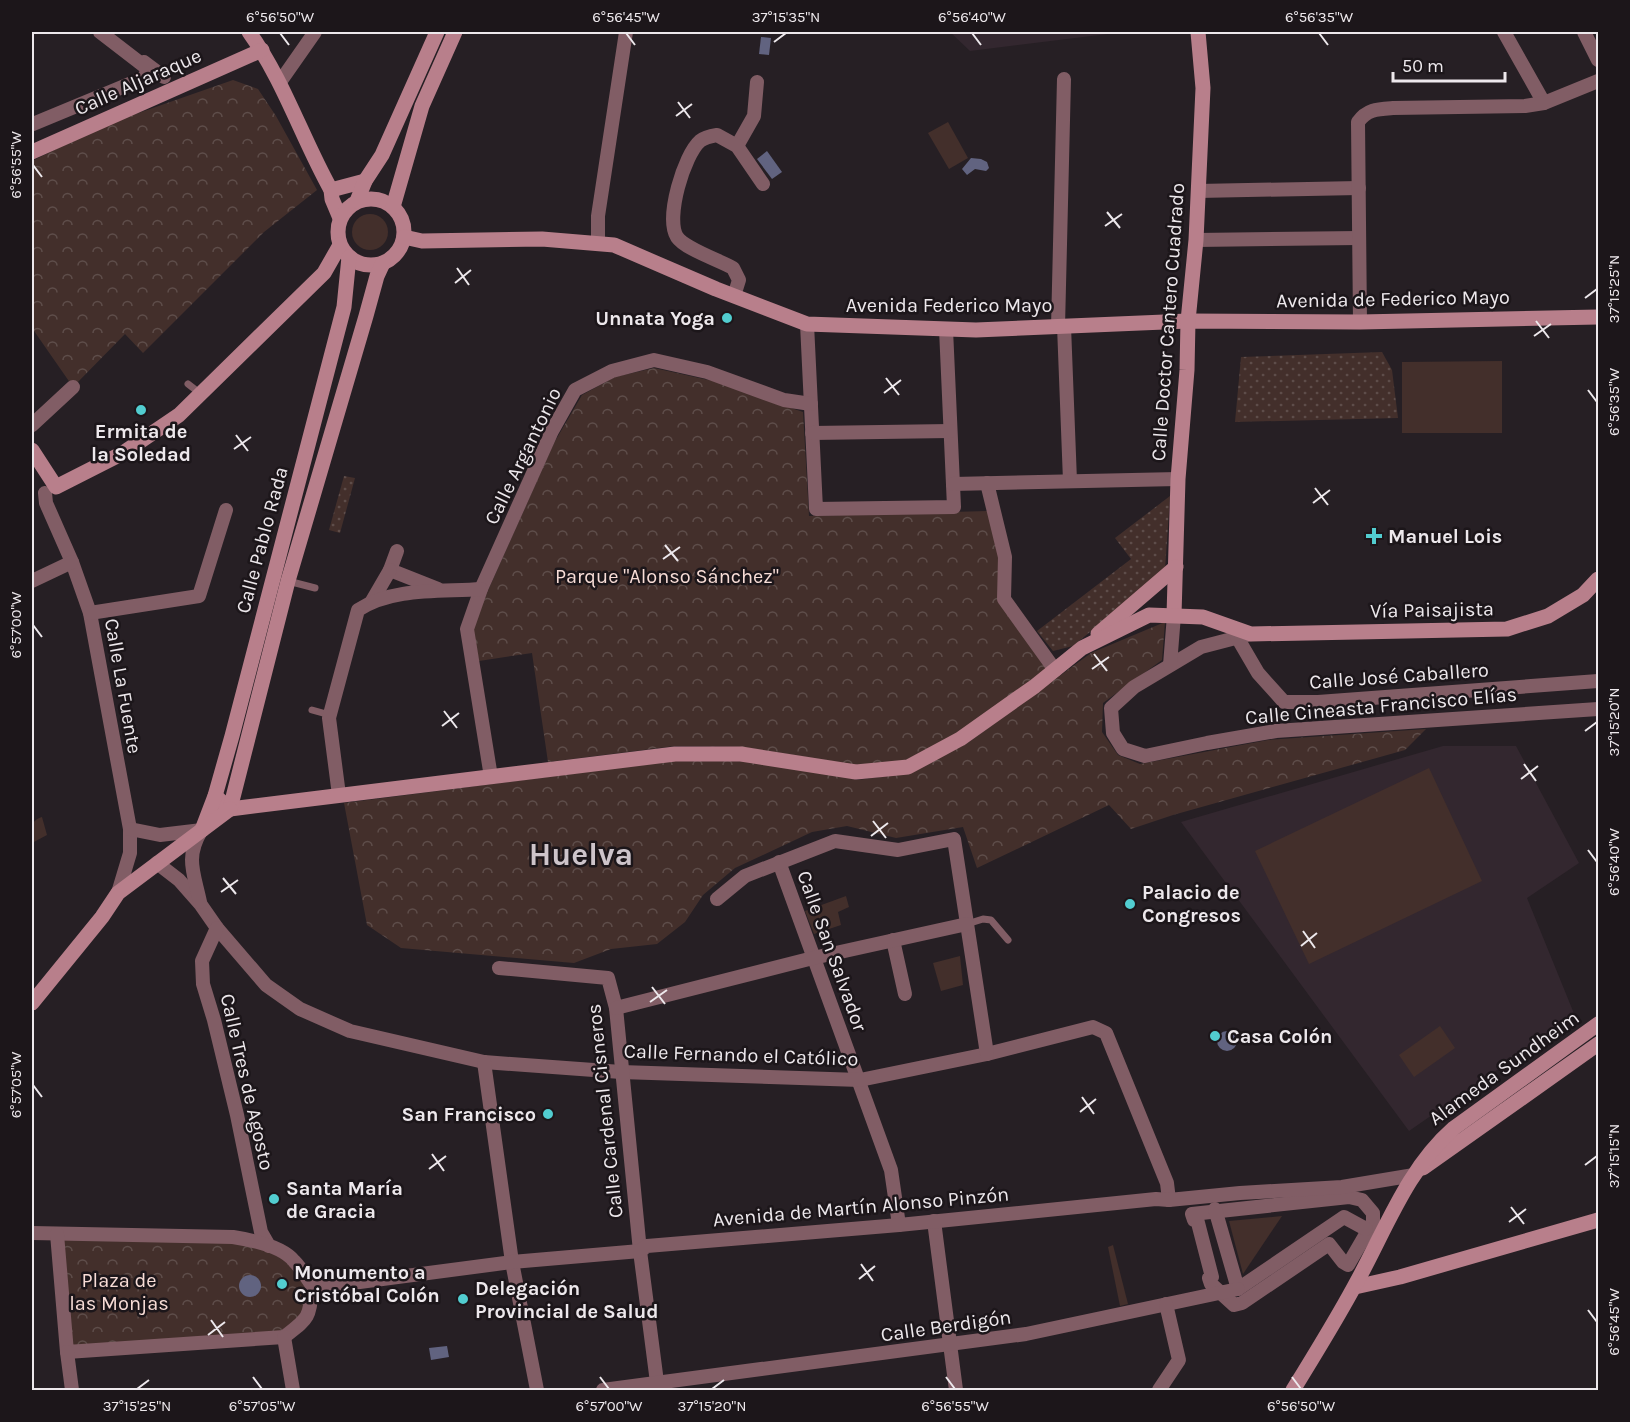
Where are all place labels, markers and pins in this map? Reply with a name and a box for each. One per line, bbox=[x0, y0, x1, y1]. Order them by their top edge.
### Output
place label: Unnata Yoga bbox=[595, 307, 715, 330]
marker: Unnata Yoga bbox=[720, 311, 734, 325]
marker: Ermita de la Soledad bbox=[134, 403, 148, 417]
place label: Ermita de la Soledad bbox=[91, 420, 191, 466]
place label: Manuel Lois bbox=[1388, 525, 1502, 548]
marker: Manuel Lois bbox=[1365, 527, 1383, 545]
place label: Palacio de Congresos bbox=[1142, 881, 1241, 927]
marker: Palacio de Congresos bbox=[1123, 897, 1137, 911]
place label: Casa Colón bbox=[1227, 1025, 1333, 1048]
marker: Casa Colón bbox=[1208, 1029, 1222, 1043]
place label: San Francisco bbox=[401, 1103, 536, 1126]
marker: San Francisco bbox=[541, 1107, 555, 1121]
place label: Santa María de Gracia bbox=[286, 1177, 403, 1223]
marker: Santa María de Gracia bbox=[267, 1192, 281, 1206]
place label: Monumento a Cristóbal Colón bbox=[294, 1261, 440, 1307]
marker: Monumento a Cristóbal Colón bbox=[275, 1277, 289, 1291]
place label: Delegación Provincial de Salud bbox=[475, 1277, 658, 1323]
marker: Delegación Provincial de Salud bbox=[456, 1292, 470, 1306]

